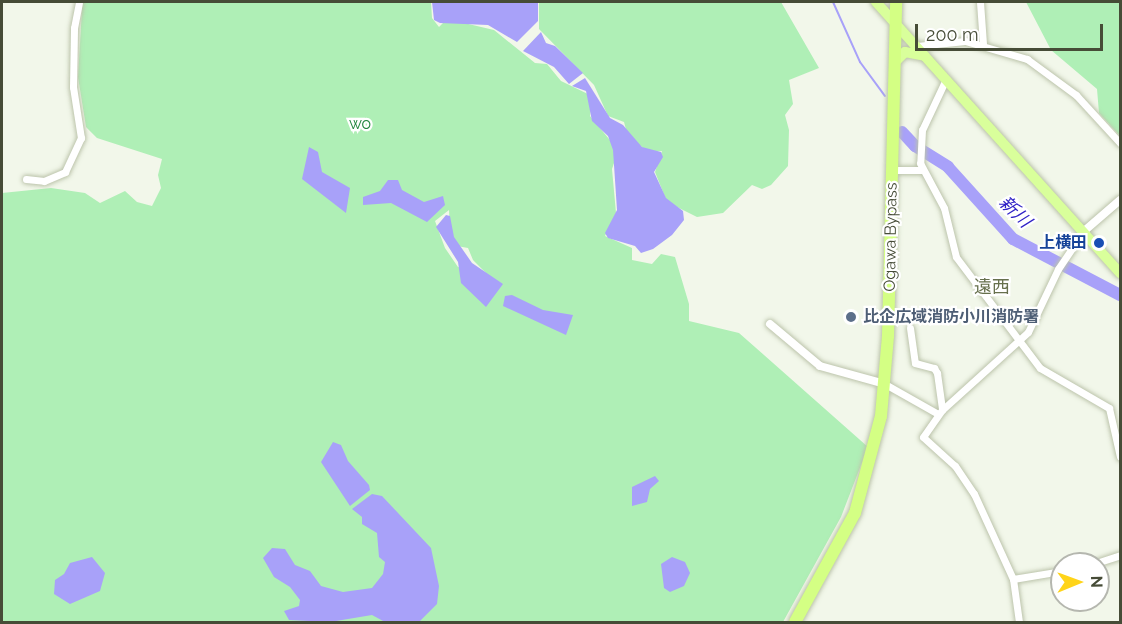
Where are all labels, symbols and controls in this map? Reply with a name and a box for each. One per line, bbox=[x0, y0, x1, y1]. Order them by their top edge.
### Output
scale bar bbox=[918, 12, 1106, 50]
text: 200 m bbox=[926, 24, 979, 45]
park label: wo bbox=[349, 114, 371, 134]
street label: Ogawa Bypass bbox=[880, 182, 902, 292]
water label: 新川 bbox=[995, 192, 1035, 232]
place label: 上横田 bbox=[1039, 233, 1087, 253]
marker: 上横田 bbox=[1092, 236, 1106, 250]
district label: 遠西 bbox=[974, 276, 1010, 298]
place label: 比企広域消防小川消防署 bbox=[863, 307, 1039, 327]
marker: 比企広域消防小川消防署 bbox=[844, 310, 858, 324]
north arrow bbox=[1050, 552, 1110, 612]
text: N bbox=[1087, 575, 1106, 588]

